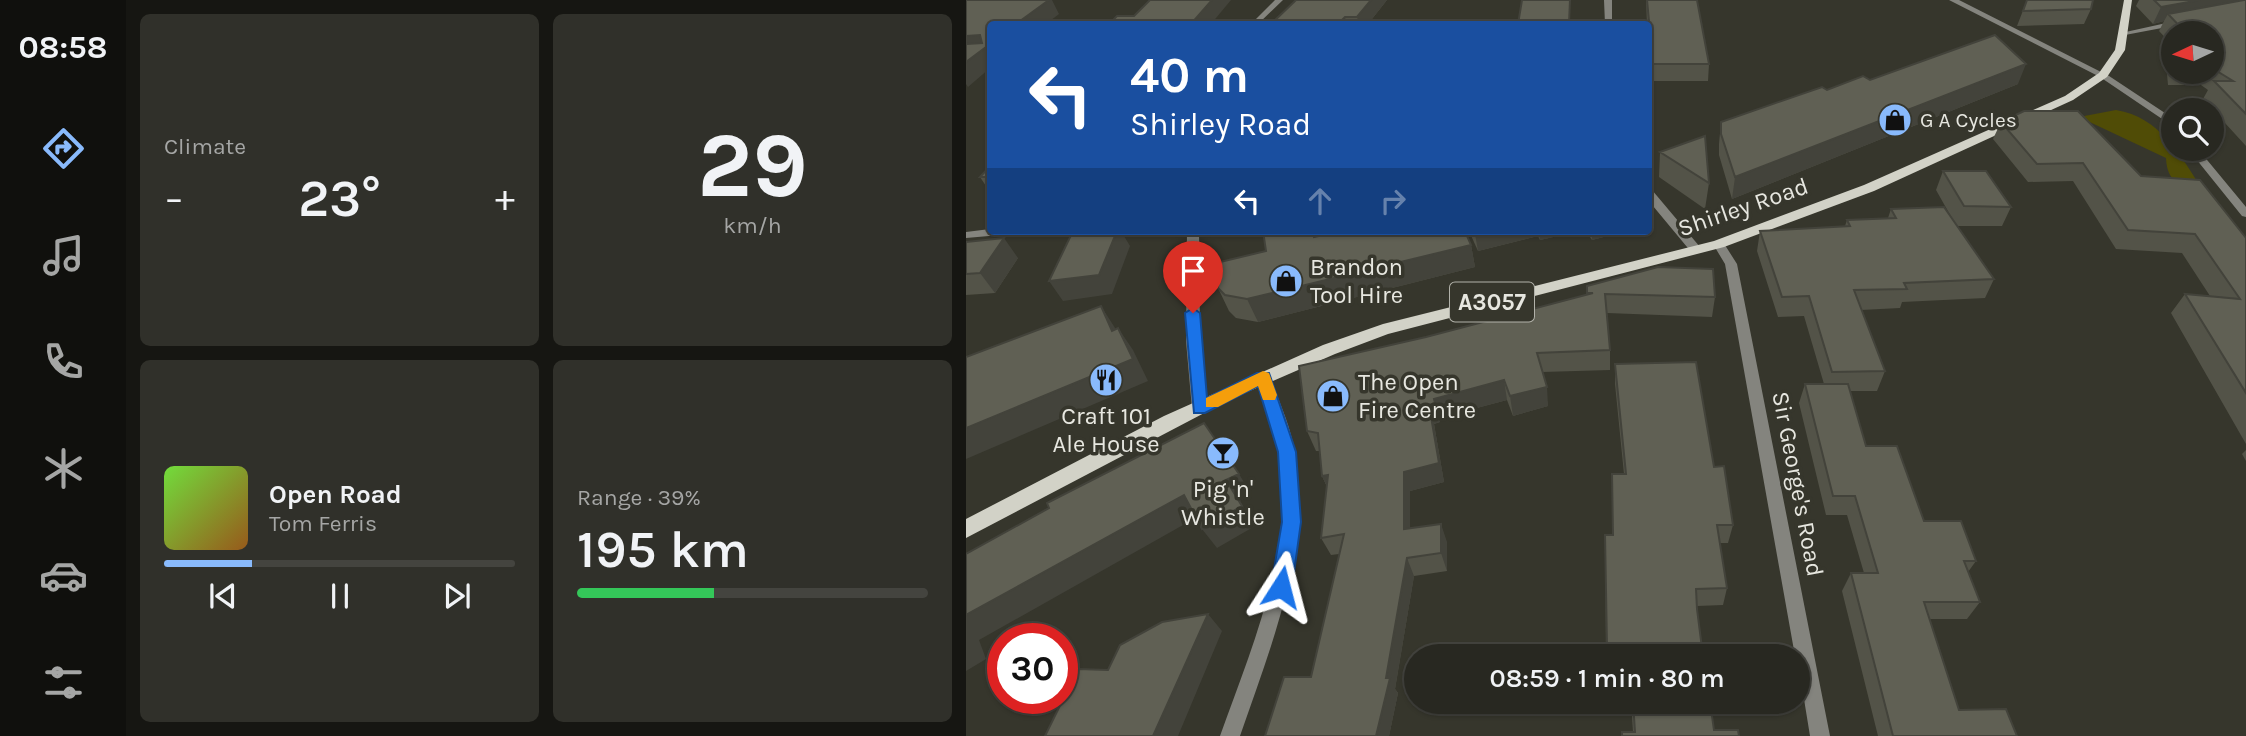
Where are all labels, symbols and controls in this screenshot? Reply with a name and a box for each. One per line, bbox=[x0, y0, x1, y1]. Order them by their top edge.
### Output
north arrow bbox=[2161, 21, 2224, 84]
map controls bbox=[2161, 21, 2224, 161]
text: 08:58 bbox=[19, 29, 107, 66]
text: 40 m bbox=[1130, 47, 1249, 104]
icon: left bbox=[1015, 49, 1106, 140]
button: search bbox=[2161, 98, 2224, 161]
shop icon: G A Cycles bbox=[1876, 101, 1914, 139]
text: Shirley Road bbox=[1130, 106, 1311, 143]
place label: G A Cycles bbox=[1920, 108, 2017, 132]
text: 29 bbox=[697, 113, 808, 219]
icon: directions bbox=[39, 124, 88, 173]
text: Climate bbox=[164, 133, 246, 160]
text: 23° bbox=[298, 168, 381, 229]
street label: Shirley Road bbox=[1674, 172, 1812, 242]
text: − bbox=[164, 176, 184, 221]
text: + bbox=[495, 176, 515, 221]
icon: left bbox=[1228, 182, 1266, 220]
icon: ahead bbox=[1301, 182, 1339, 220]
icon: right bbox=[1374, 182, 1412, 220]
text: km/h bbox=[723, 212, 782, 239]
icon: music bbox=[39, 231, 88, 280]
pin bbox=[1163, 241, 1223, 313]
icon: arrive bbox=[1174, 252, 1212, 290]
place label: Brandon Tool Hire bbox=[1310, 253, 1403, 309]
shop icon: Brandon Tool Hire bbox=[1267, 262, 1305, 300]
road number: A3057 bbox=[1450, 282, 1534, 322]
icon: phone bbox=[39, 337, 88, 386]
restaurant icon: Craft 101 Ale House bbox=[1087, 361, 1125, 399]
place label: The Open Fire Centre bbox=[1358, 368, 1476, 424]
shop icon: The Open Fire Centre bbox=[1314, 377, 1352, 415]
street label: Sir George's Road bbox=[1766, 389, 1830, 579]
place label: Craft 101 Ale House bbox=[1052, 402, 1160, 458]
bar icon: Pig 'n' Whistle bbox=[1204, 434, 1242, 472]
icon: climate bbox=[39, 444, 88, 493]
place label: Pig 'n' Whistle bbox=[1181, 475, 1265, 531]
text: Open Road bbox=[269, 479, 402, 510]
text: Range · 39% bbox=[577, 484, 701, 511]
text: Tom Ferris bbox=[269, 510, 377, 537]
text: 195 km bbox=[577, 519, 749, 580]
position arrow bbox=[1244, 550, 1318, 624]
icon: car bbox=[39, 551, 88, 600]
icon: previous bbox=[204, 577, 242, 615]
icon: pause bbox=[321, 577, 359, 615]
icon: next bbox=[438, 577, 476, 615]
speed limit sign: 30 bbox=[987, 623, 1078, 714]
icon: filters bbox=[39, 658, 88, 707]
text: 08:59 · 1 min · 80 m bbox=[1490, 663, 1724, 694]

